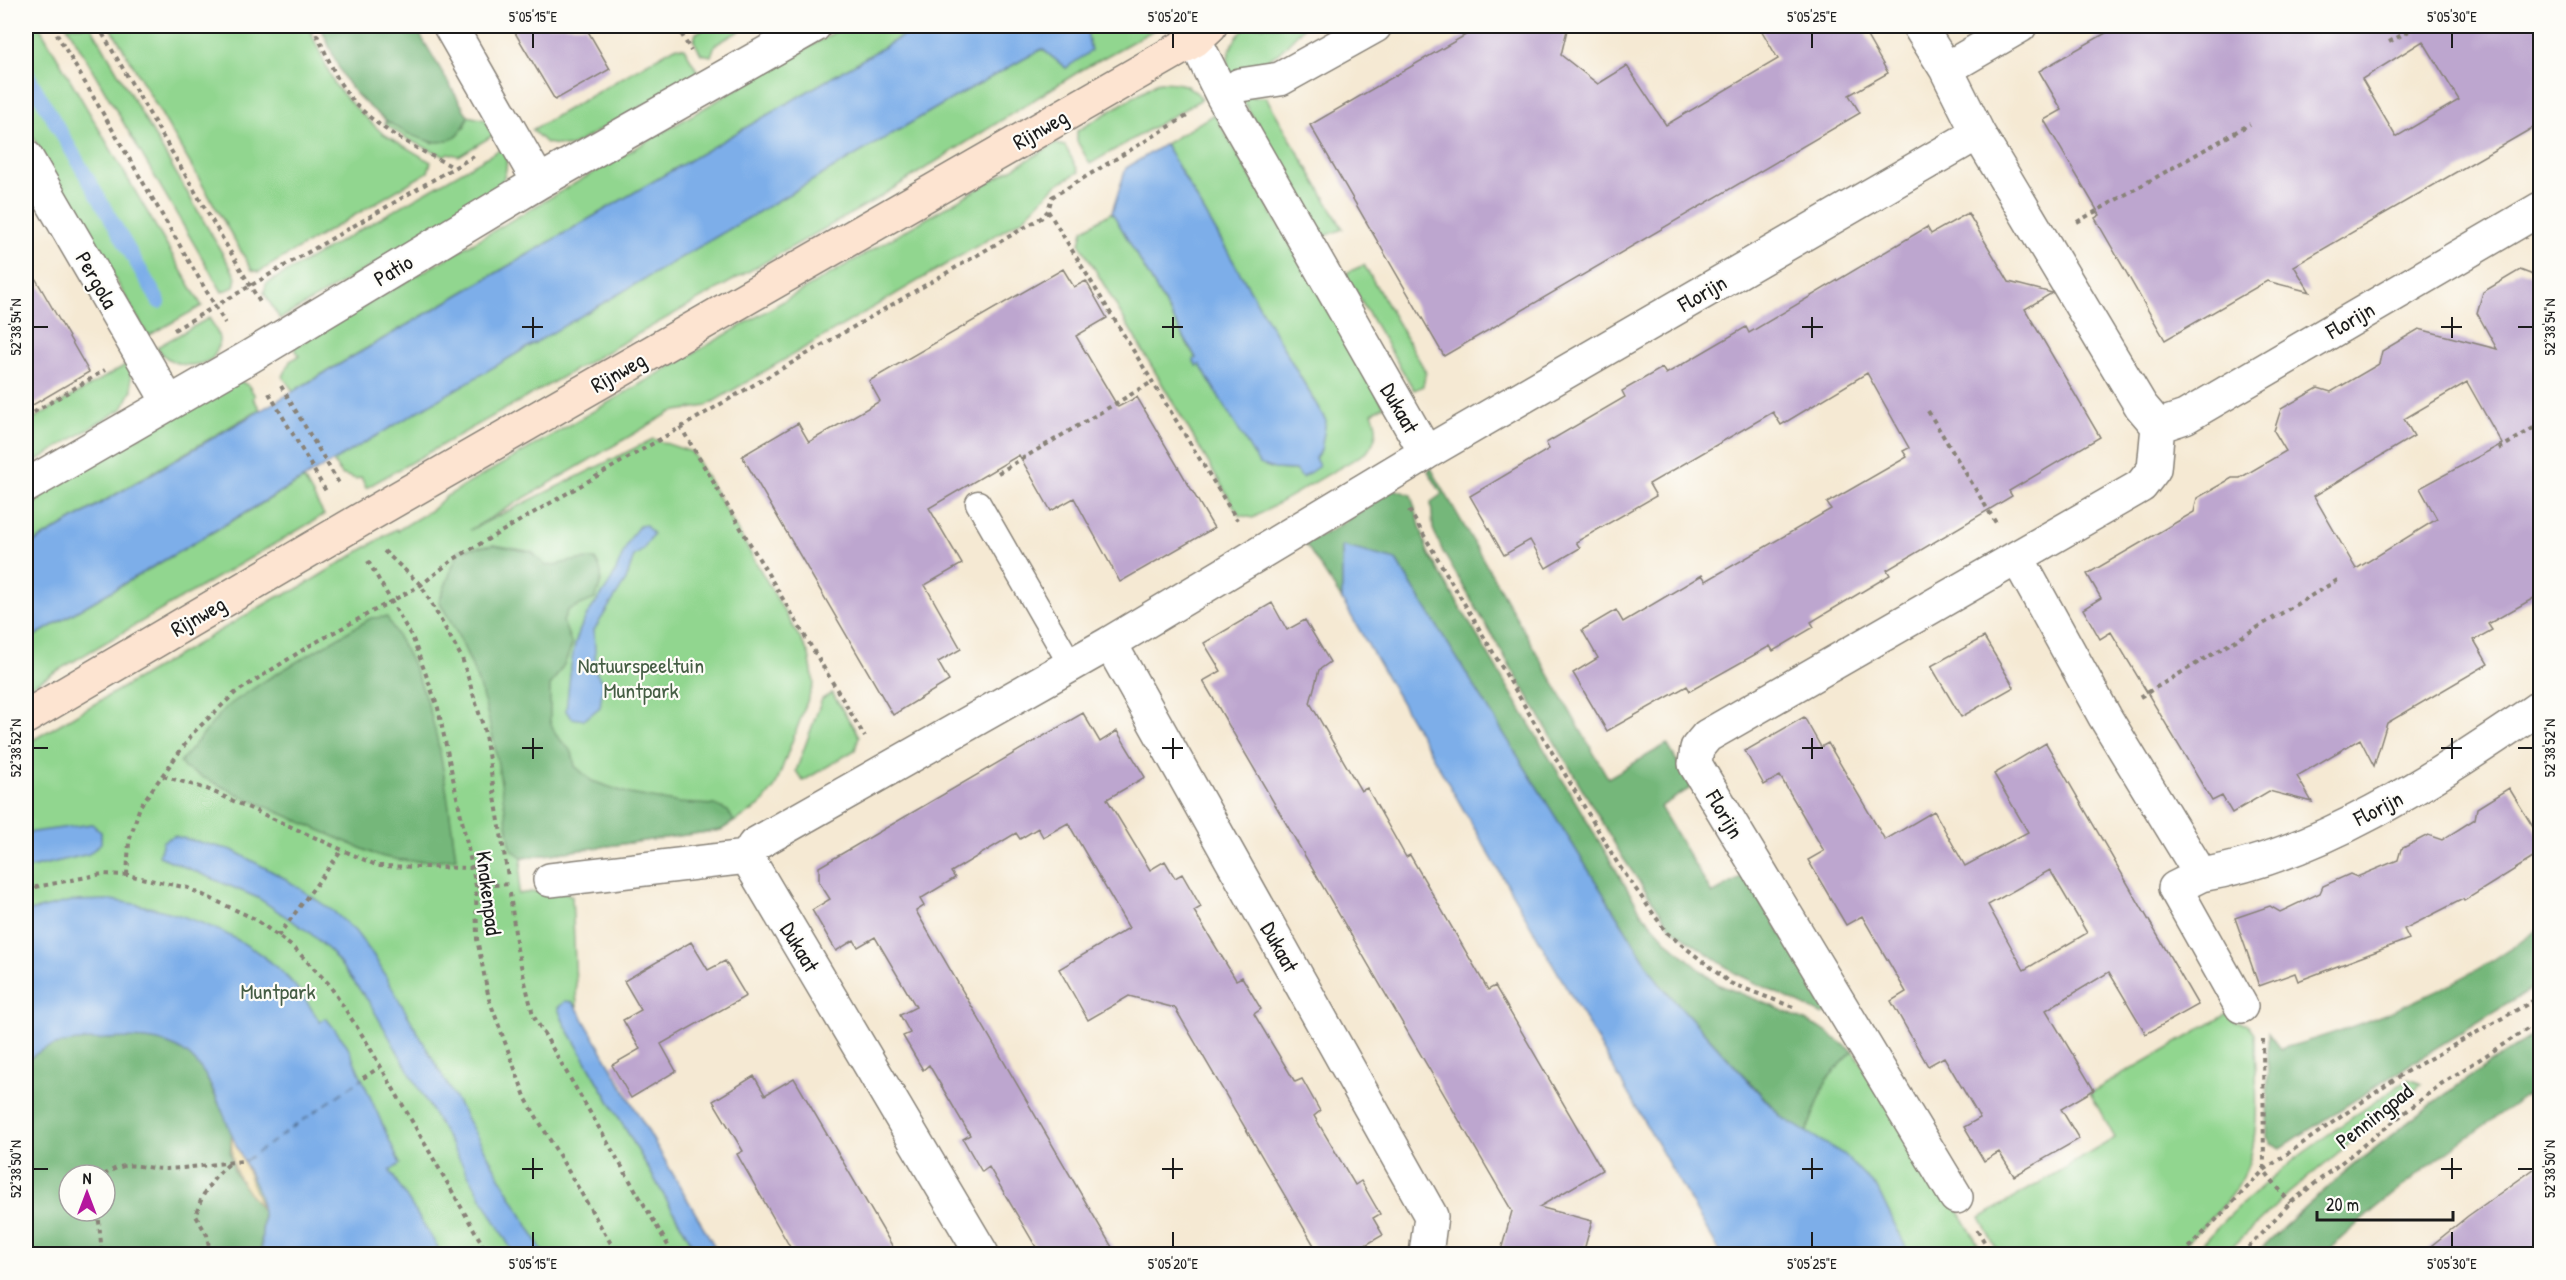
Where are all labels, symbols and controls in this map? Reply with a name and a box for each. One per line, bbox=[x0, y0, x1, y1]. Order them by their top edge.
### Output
text: 5°05'15"E bbox=[509, 6, 558, 27]
text: 5°05'20"E bbox=[1148, 6, 1199, 27]
text: 5°05'25"E bbox=[1787, 6, 1837, 27]
text: 5°05'30"E bbox=[2427, 6, 2477, 27]
street label: Rijnweg bbox=[1007, 101, 1073, 157]
street label: Pergola bbox=[69, 246, 125, 314]
street label: Patio bbox=[368, 247, 418, 293]
street label: Florijn bbox=[1671, 267, 1732, 319]
street label: Florijn bbox=[2319, 294, 2380, 346]
text: 52°38'54"N bbox=[5, 298, 26, 356]
text: 52°38'54"N bbox=[2539, 298, 2560, 356]
street label: Rijnweg bbox=[585, 344, 651, 400]
street label: Dukaat bbox=[1374, 377, 1427, 439]
street label: Rijnweg bbox=[165, 588, 231, 644]
park label: Natuurspeeltuin Muntpark bbox=[578, 650, 704, 705]
text: 52°38'52"N bbox=[5, 719, 26, 777]
text: 52°38'52"N bbox=[2539, 719, 2560, 777]
street label: Florijn bbox=[1698, 783, 1751, 844]
street label: Florijn bbox=[2347, 783, 2408, 834]
street label: Knakenpad bbox=[469, 849, 509, 937]
street label: Dukaat bbox=[773, 916, 827, 978]
street label: Dukaat bbox=[1254, 916, 1306, 978]
park label: Muntpark bbox=[240, 976, 316, 1006]
street label: Penningpad bbox=[2329, 1076, 2419, 1156]
text: 52°38'50"N bbox=[5, 1140, 26, 1198]
text: 52°38'50"N bbox=[2539, 1140, 2560, 1198]
north arrow bbox=[57, 1163, 117, 1223]
text: N bbox=[83, 1167, 92, 1189]
scale bar bbox=[2317, 1184, 2454, 1222]
text: 20 m bbox=[2326, 1192, 2359, 1217]
text: 5°05'15"E bbox=[509, 1253, 558, 1274]
text: 5°05'20"E bbox=[1148, 1253, 1199, 1274]
text: 5°05'25"E bbox=[1787, 1253, 1837, 1274]
text: 5°05'30"E bbox=[2427, 1253, 2477, 1274]

